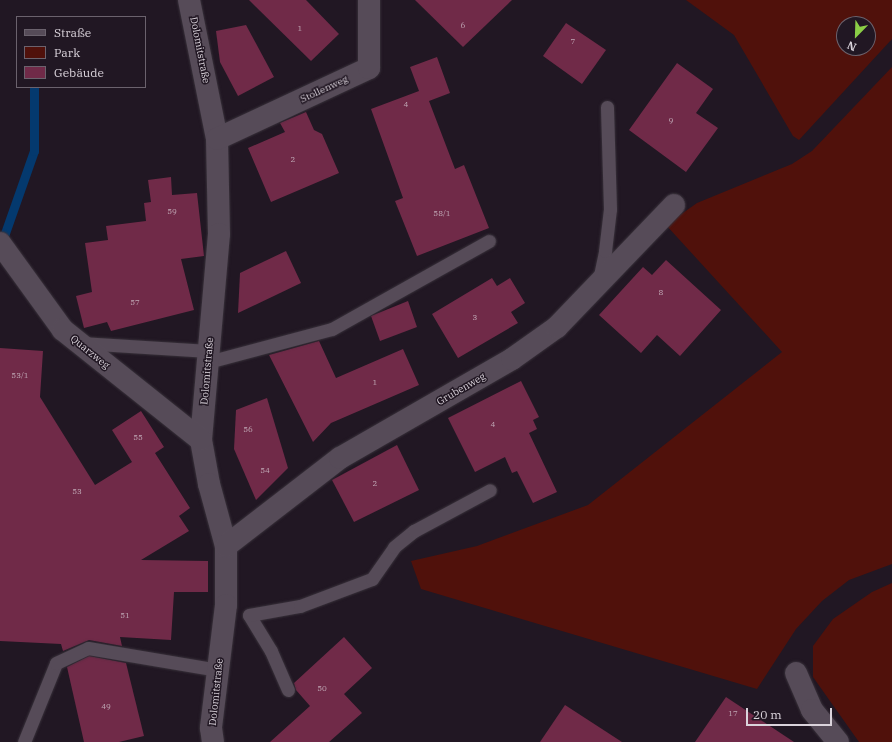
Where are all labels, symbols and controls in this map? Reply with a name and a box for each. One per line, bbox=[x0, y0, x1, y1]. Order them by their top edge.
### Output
legend bbox=[16, 16, 146, 88]
street label: Dolomitstraße bbox=[188, 16, 212, 84]
north arrow bbox=[836, 16, 876, 56]
house number: 6 bbox=[461, 21, 465, 31]
house number: 1 bbox=[298, 24, 302, 34]
text: Straße bbox=[54, 25, 91, 40]
house number: 7 bbox=[571, 37, 575, 47]
text: N bbox=[845, 38, 858, 54]
text: Park bbox=[54, 45, 80, 60]
text: Gebäude bbox=[54, 65, 104, 80]
street label: Stollenweg bbox=[298, 73, 350, 105]
house number: 4 bbox=[404, 100, 408, 110]
house number: 9 bbox=[669, 116, 673, 126]
house number: 2 bbox=[291, 155, 295, 165]
house number: 59 bbox=[167, 207, 177, 217]
house number: 58/1 bbox=[433, 209, 451, 219]
house number: 8 bbox=[659, 288, 663, 298]
house number: 57 bbox=[130, 298, 140, 308]
house number: 3 bbox=[473, 313, 477, 323]
street label: Quarzweg bbox=[68, 333, 112, 371]
street label: Dolomitstraße bbox=[198, 337, 216, 405]
street label: Grubenweg bbox=[435, 370, 487, 408]
house number: 53/1 bbox=[11, 371, 29, 381]
house number: 1 bbox=[373, 378, 377, 388]
house number: 4 bbox=[491, 420, 495, 430]
house number: 56 bbox=[243, 425, 253, 435]
house number: 55 bbox=[133, 433, 143, 443]
house number: 54 bbox=[260, 466, 270, 476]
house number: 2 bbox=[373, 479, 377, 489]
house number: 53 bbox=[72, 487, 82, 497]
house number: 51 bbox=[120, 611, 130, 621]
street label: Dolomitstraße bbox=[207, 658, 225, 726]
house number: 50 bbox=[317, 684, 327, 694]
scale bar bbox=[748, 700, 834, 726]
house number: 49 bbox=[101, 702, 111, 712]
text: 20 m bbox=[753, 707, 782, 722]
house number: 17 bbox=[728, 709, 738, 719]

